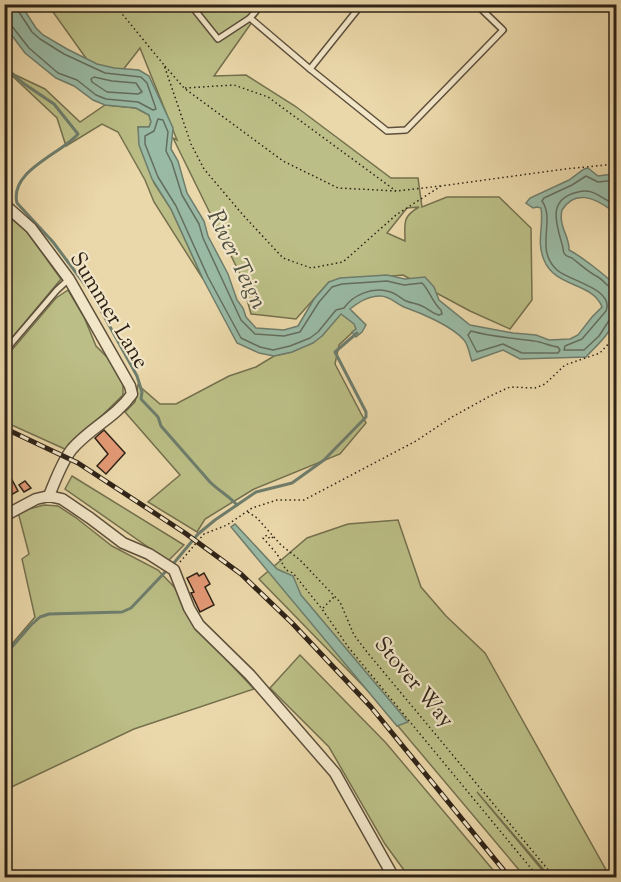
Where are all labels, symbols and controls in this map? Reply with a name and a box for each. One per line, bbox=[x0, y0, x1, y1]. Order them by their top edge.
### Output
water label: River Teign bbox=[197, 204, 275, 316]
street label: Summer Lane bbox=[60, 246, 156, 376]
street label: Stover Way bbox=[365, 631, 461, 735]

